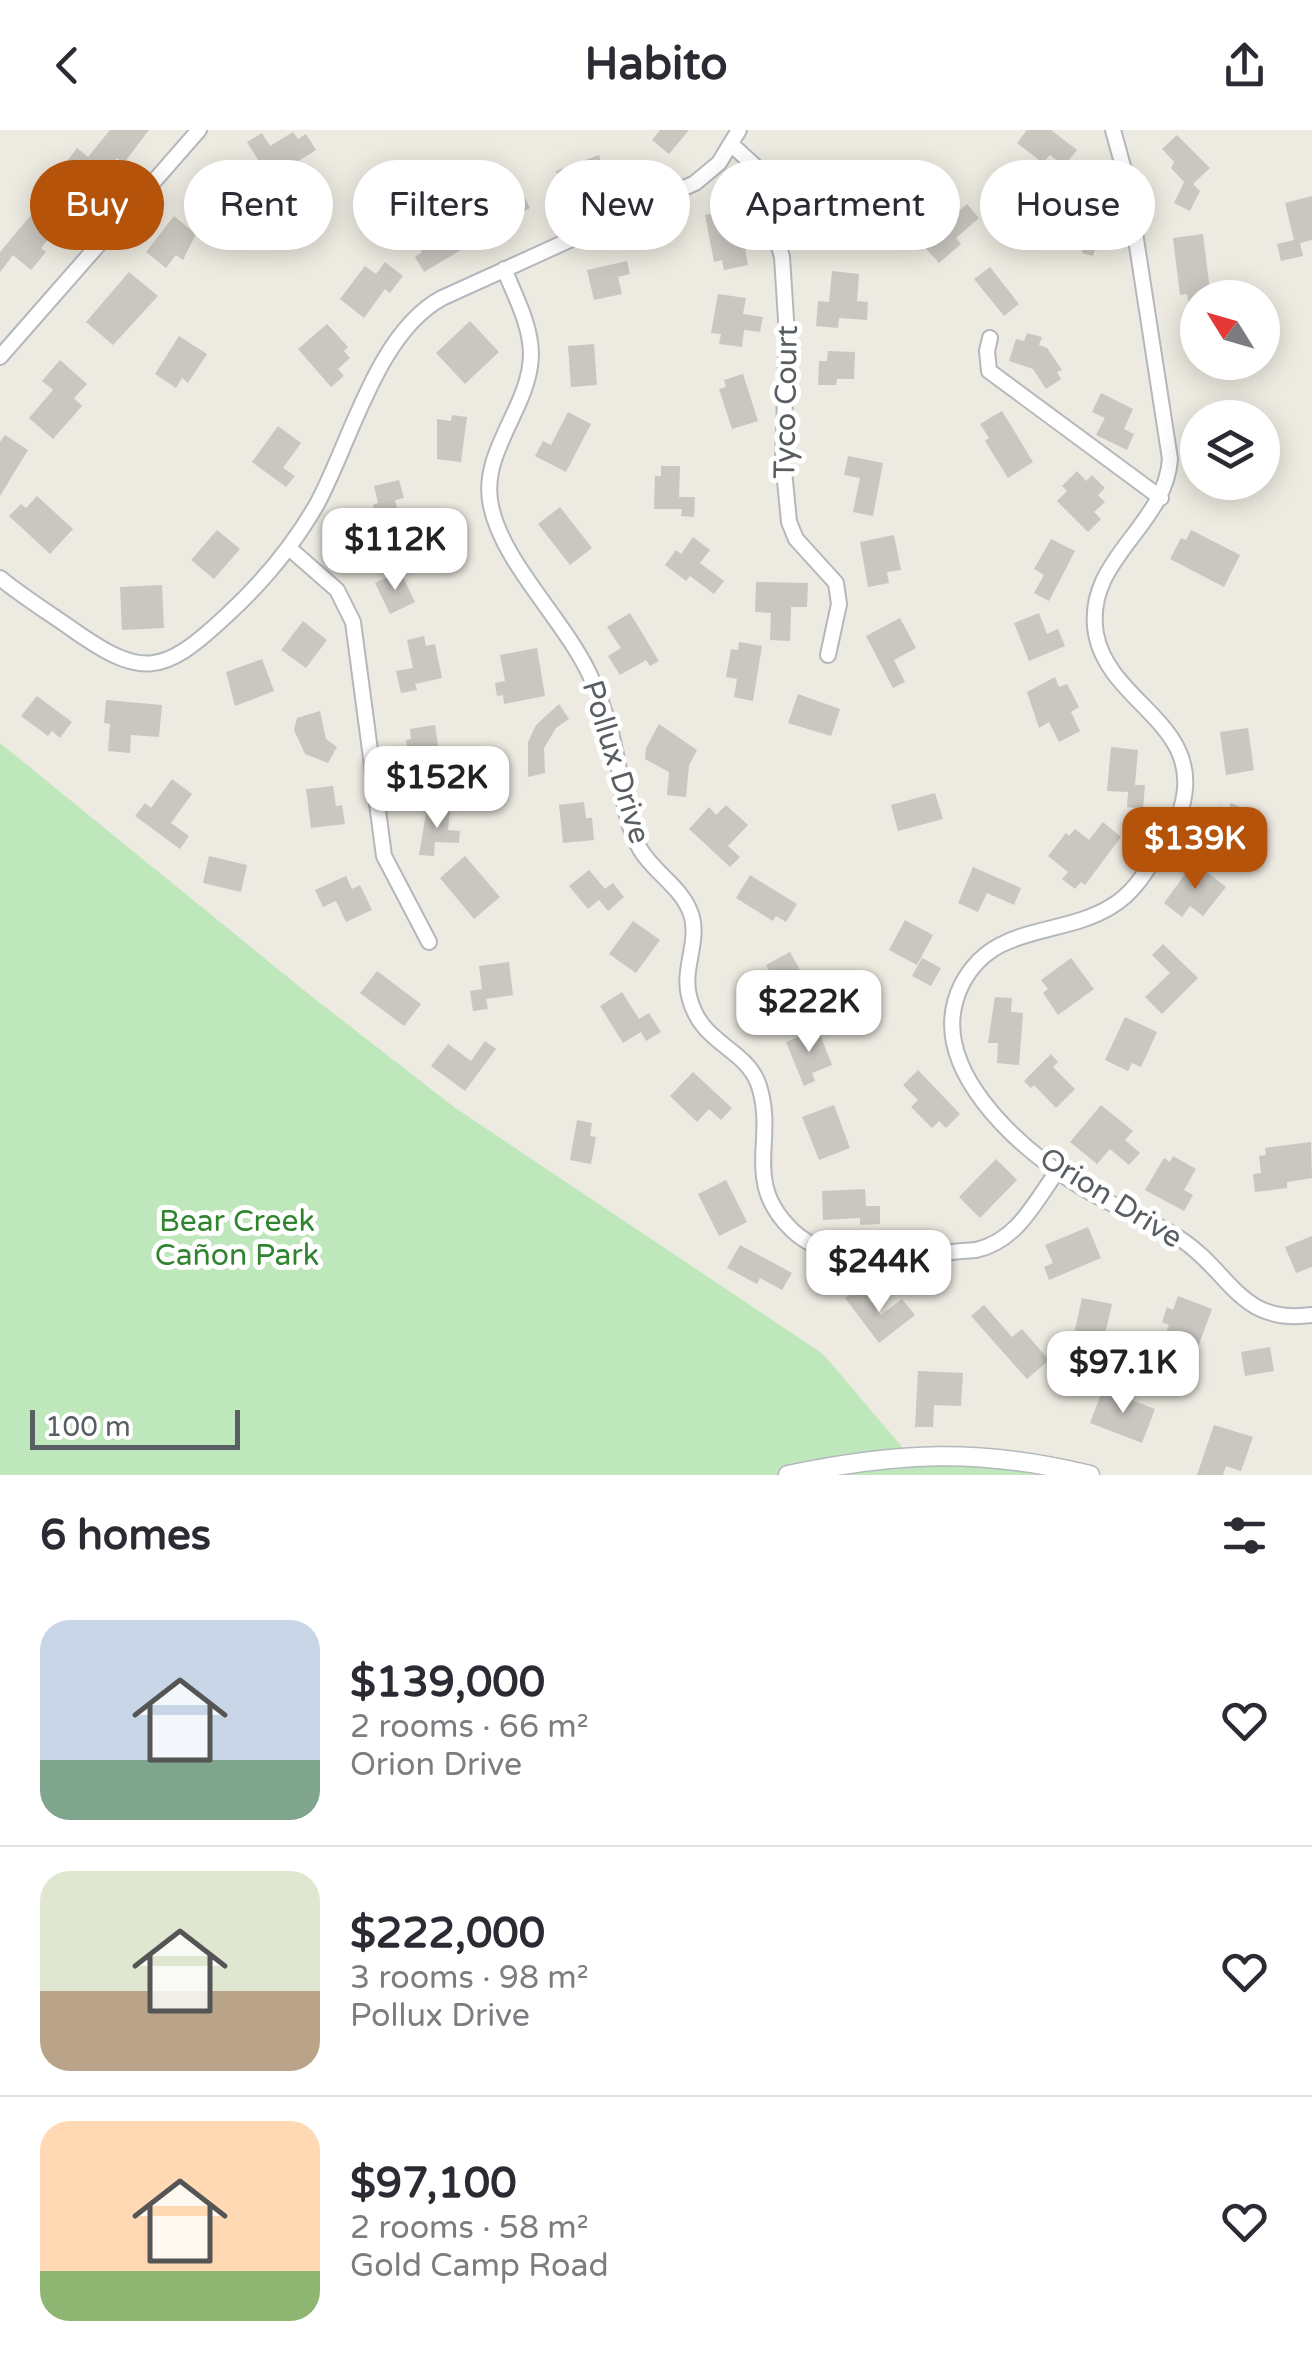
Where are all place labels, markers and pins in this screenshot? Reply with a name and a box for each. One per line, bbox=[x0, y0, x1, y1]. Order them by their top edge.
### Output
pin: $112K bbox=[325, 508, 465, 593]
pin: $152K bbox=[367, 746, 507, 831]
pin: $139K bbox=[1125, 807, 1265, 892]
pin: $222K bbox=[739, 970, 879, 1055]
pin: $244K bbox=[809, 1230, 949, 1315]
pin: $97.1K bbox=[1042, 1331, 1204, 1416]

